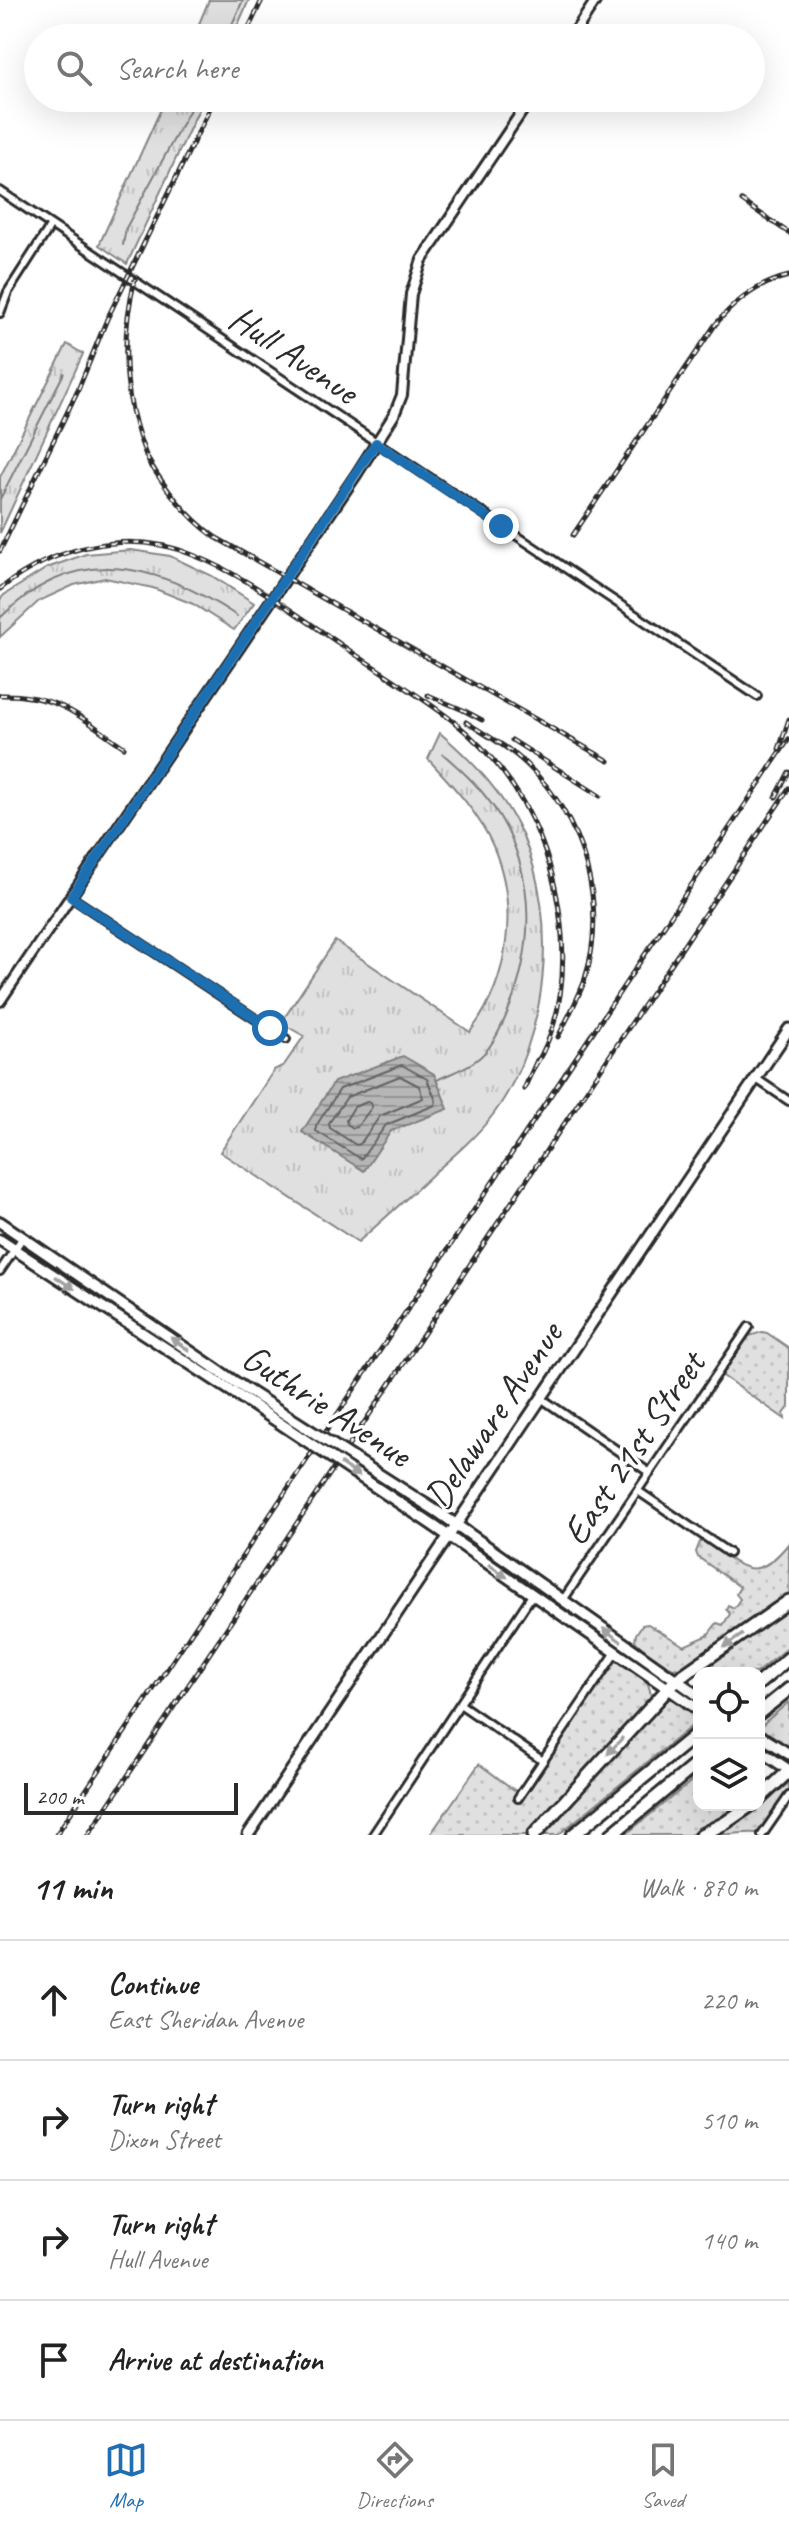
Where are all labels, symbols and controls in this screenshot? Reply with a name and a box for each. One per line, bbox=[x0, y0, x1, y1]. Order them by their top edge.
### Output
search box bbox=[24, 24, 765, 112]
icon: search bbox=[52, 46, 96, 90]
text: Search here bbox=[116, 49, 238, 87]
street label: Hull Avenue bbox=[220, 294, 369, 416]
route end bbox=[483, 508, 519, 544]
route start bbox=[252, 1010, 288, 1046]
one-way arrow bbox=[54, 1275, 76, 1289]
street label: Delaware Avenue bbox=[414, 1311, 574, 1517]
street label: Guthrie Avenue bbox=[233, 1333, 422, 1479]
one-way arrow bbox=[169, 1337, 190, 1352]
street label: East 21st Street bbox=[552, 1340, 717, 1554]
one-way arrow bbox=[339, 1463, 361, 1477]
one-way arrow bbox=[487, 1563, 508, 1578]
one-way arrow bbox=[602, 1628, 623, 1643]
one-way arrow bbox=[722, 1633, 743, 1648]
map controls bbox=[693, 1667, 765, 1811]
button: locate bbox=[693, 1667, 765, 1739]
one-way arrow bbox=[607, 1737, 625, 1756]
button: layers bbox=[693, 1739, 765, 1811]
scale bar bbox=[24, 1779, 238, 1815]
text: 200 m bbox=[36, 1783, 83, 1811]
text: 11 min bbox=[32, 1866, 112, 1909]
text: Walk · 870 m bbox=[640, 1871, 757, 1904]
text: Continue bbox=[108, 1965, 198, 2003]
icon: ahead bbox=[32, 1978, 76, 2022]
text: 220 m bbox=[701, 1984, 757, 2017]
text: East Sheridan Avenue bbox=[108, 2003, 303, 2036]
text: Turn right bbox=[108, 2085, 213, 2123]
icon: right bbox=[32, 2098, 76, 2142]
text: 510 m bbox=[701, 2104, 757, 2137]
text: Dixon Street bbox=[108, 2123, 220, 2156]
text: Turn right bbox=[108, 2205, 213, 2243]
icon: right bbox=[32, 2218, 76, 2262]
text: 140 m bbox=[701, 2224, 757, 2257]
text: Hull Avenue bbox=[108, 2243, 207, 2276]
icon: arrive bbox=[32, 2338, 76, 2382]
text: Arrive at destination bbox=[108, 2341, 323, 2379]
tab: Map bbox=[104, 2438, 148, 2514]
tab: Directions bbox=[356, 2438, 433, 2514]
tab: Saved bbox=[641, 2438, 685, 2514]

